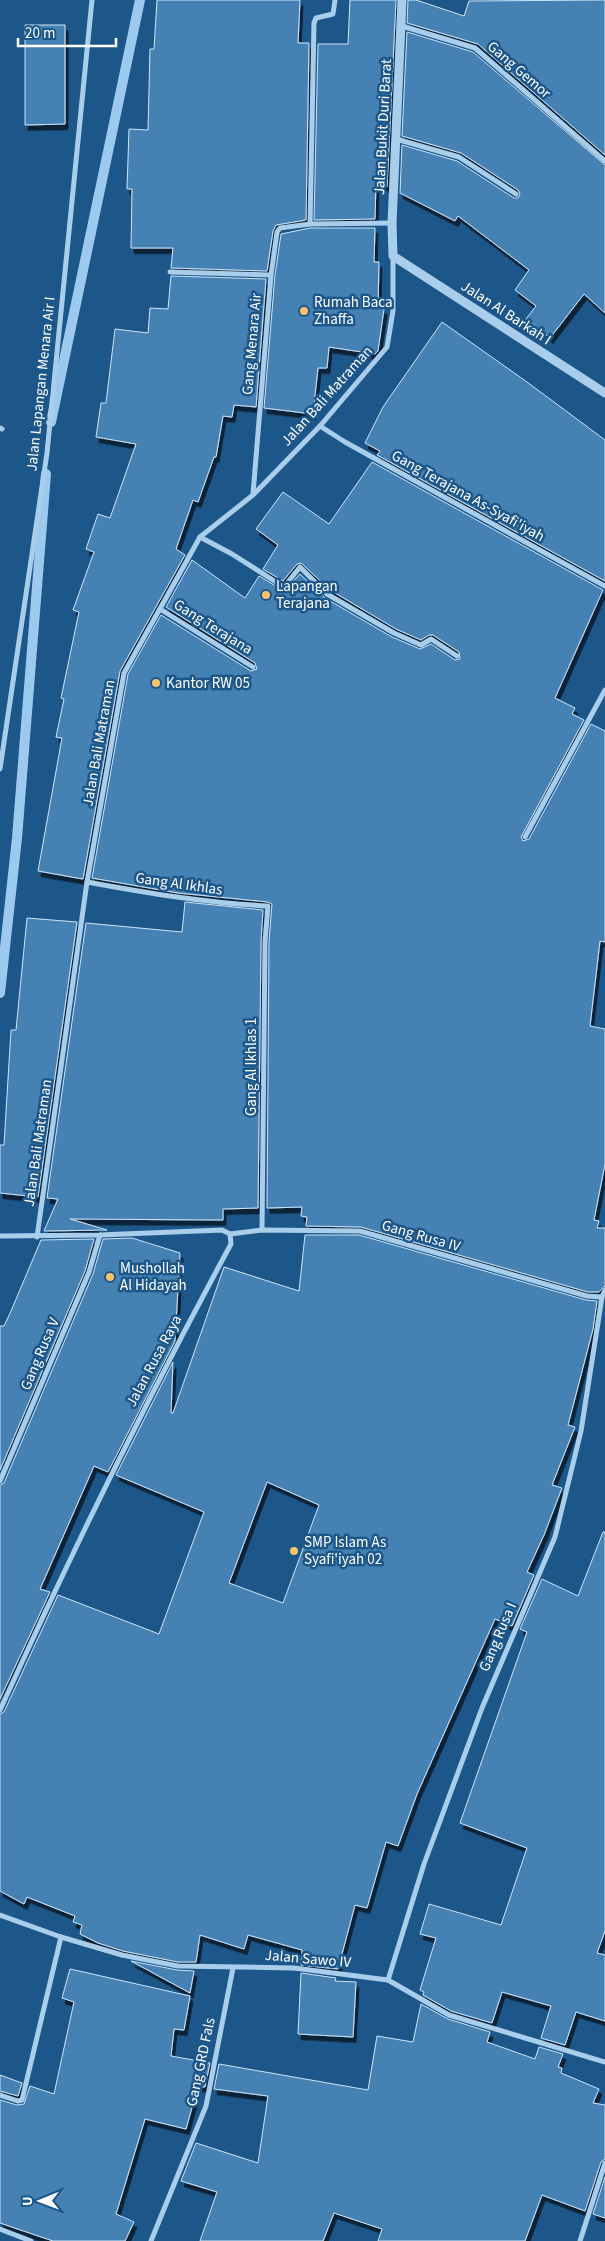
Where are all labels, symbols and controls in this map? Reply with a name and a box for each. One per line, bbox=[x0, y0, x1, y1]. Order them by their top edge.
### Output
scale bar bbox=[18, 15, 115, 47]
text: 20 m bbox=[25, 23, 55, 44]
street label: Gang Gemor bbox=[483, 36, 556, 104]
street label: Jalan Bukit Duri Barat bbox=[369, 58, 397, 196]
street label: Jalan Al Barkah I bbox=[457, 276, 555, 350]
street label: Gang Menara Air bbox=[237, 291, 267, 396]
place label: Rumah Baca Zhaffa bbox=[314, 292, 392, 330]
street label: Jalan Lapangan Menara Air I bbox=[21, 296, 61, 472]
marker: Rumah Baca Zhaffa bbox=[298, 305, 310, 317]
street label: Jalan Bali Matraman bbox=[276, 341, 378, 451]
street label: Gang Terajana As-Syafi'iyah bbox=[388, 445, 548, 547]
place label: Lapangan Terajana bbox=[276, 576, 338, 614]
marker: Lapangan Terajana bbox=[260, 589, 272, 601]
street label: Gang Terajana bbox=[169, 594, 257, 660]
place label: Kantor RW 05 bbox=[166, 673, 250, 694]
marker: Kantor RW 05 bbox=[150, 677, 162, 689]
street label: Jalan Bali Matraman bbox=[78, 678, 120, 808]
street label: Gang Al Ikhlas bbox=[134, 867, 224, 901]
street label: Gang Al Ikhlas 1 bbox=[241, 1018, 262, 1116]
street label: Jalan Bali Matraman bbox=[19, 1078, 57, 1208]
street label: Gang Rusa IV bbox=[379, 1215, 463, 1257]
place label: Mushollah Al Hidayah bbox=[120, 1258, 187, 1296]
marker: Mushollah Al Hidayah bbox=[104, 1271, 116, 1283]
street label: Jalan Rusa Raya bbox=[121, 1311, 187, 1411]
street label: Gang Rusa V bbox=[15, 1314, 65, 1393]
place label: SMP Islam As Syafi'iyah 02 bbox=[304, 1532, 386, 1570]
marker: SMP Islam As Syafi'iyah 02 bbox=[288, 1545, 300, 1557]
street label: Gang Rusa I bbox=[474, 1599, 522, 1675]
street label: Jalan Sawo IV bbox=[264, 1945, 352, 1973]
street label: Gang GRD Fals bbox=[181, 2016, 221, 2108]
north arrow bbox=[15, 2176, 65, 2226]
text: U bbox=[18, 2196, 38, 2206]

